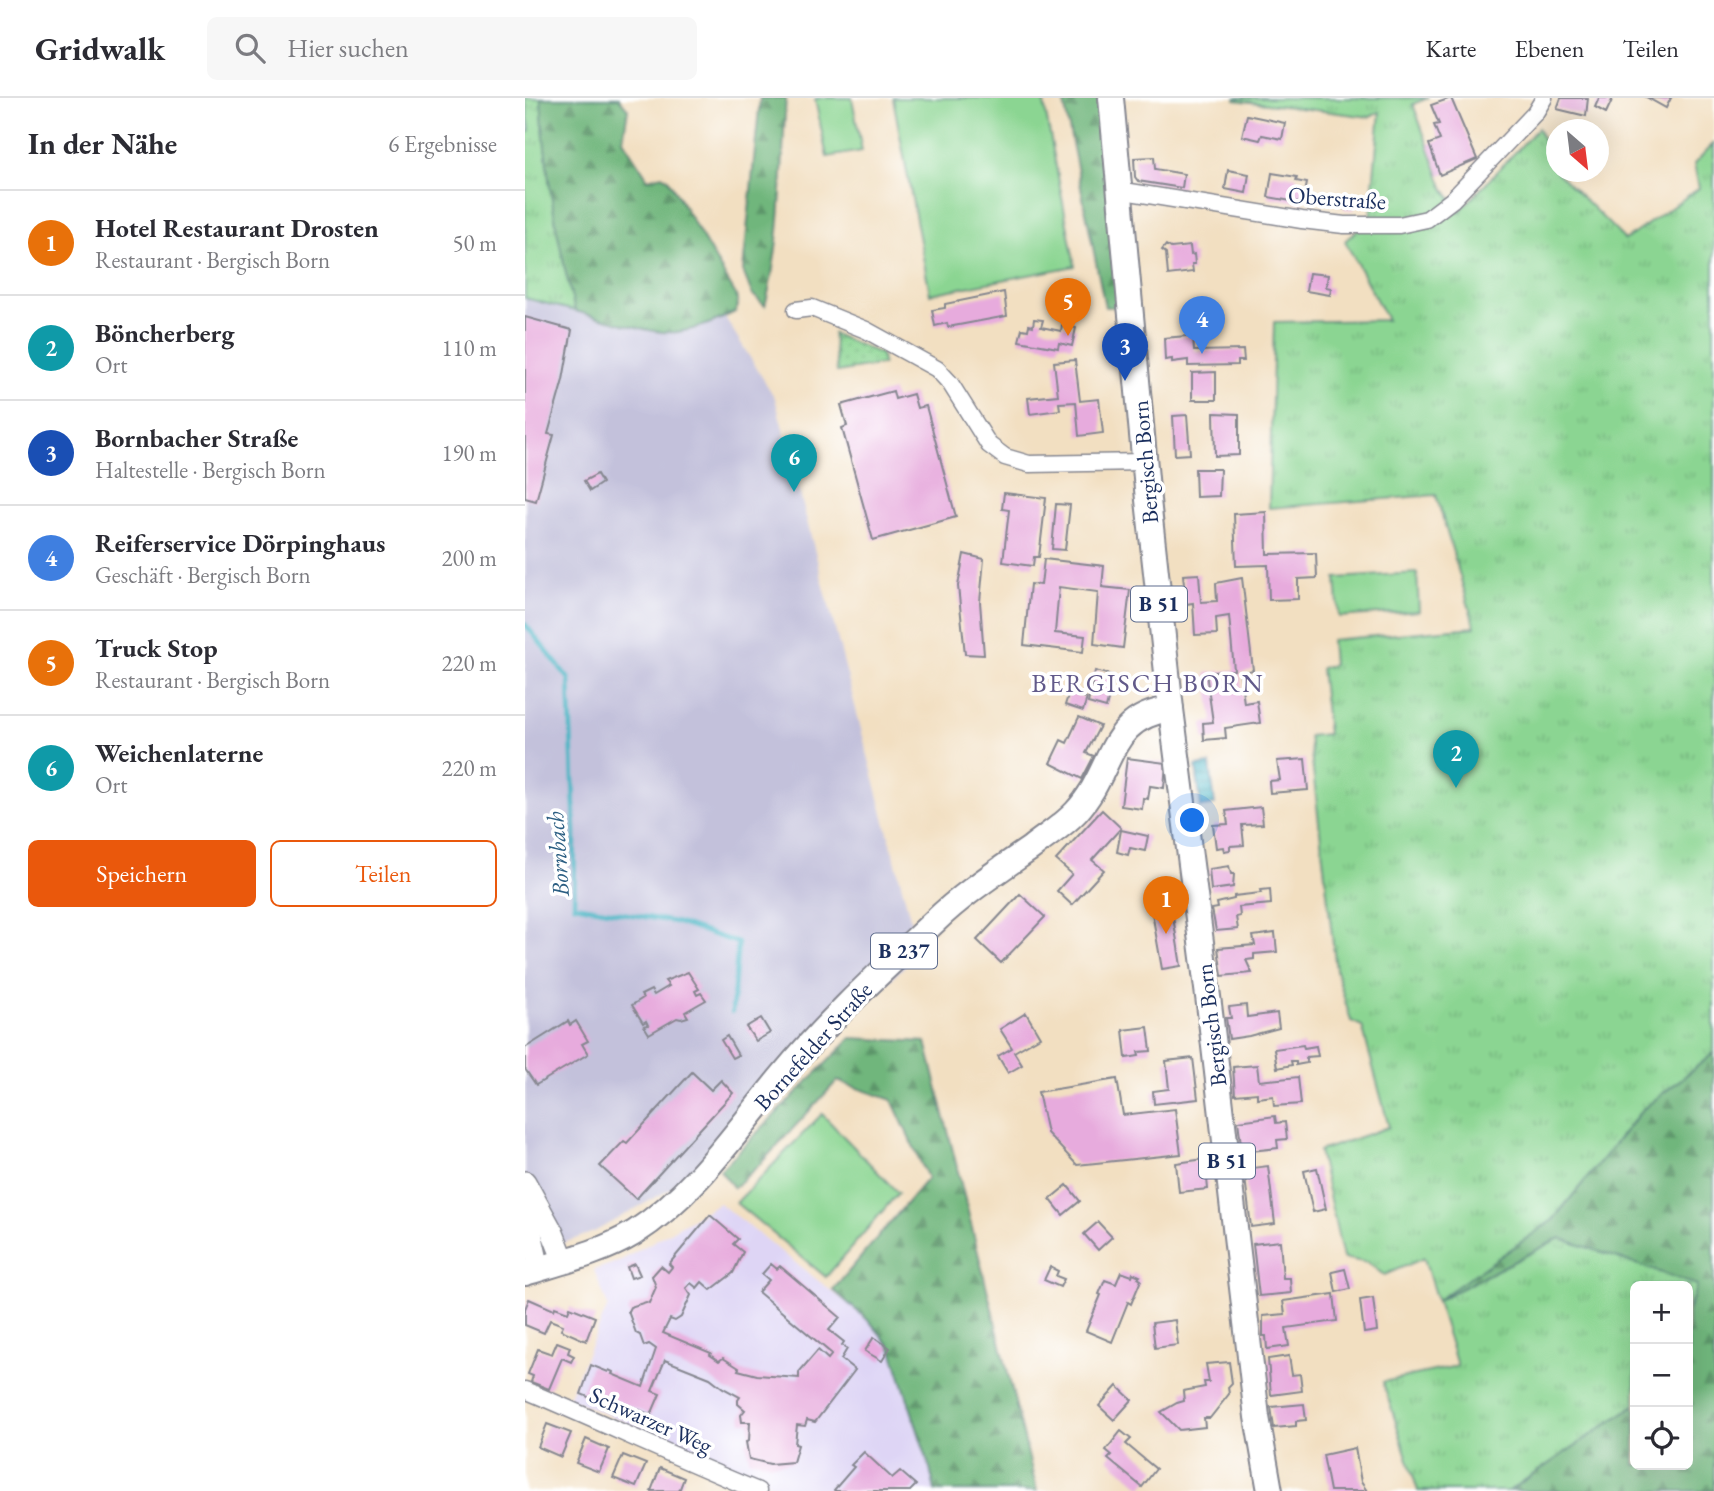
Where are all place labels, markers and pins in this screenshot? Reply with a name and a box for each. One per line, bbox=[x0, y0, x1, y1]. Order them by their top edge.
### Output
pin: 5 bbox=[1045, 278, 1091, 336]
pin: 4 bbox=[1179, 296, 1225, 354]
pin: 3 bbox=[1102, 323, 1148, 381]
pin: 6 bbox=[771, 434, 817, 492]
pin: 2 bbox=[1433, 730, 1479, 788]
pin: 1 bbox=[1143, 876, 1189, 934]

